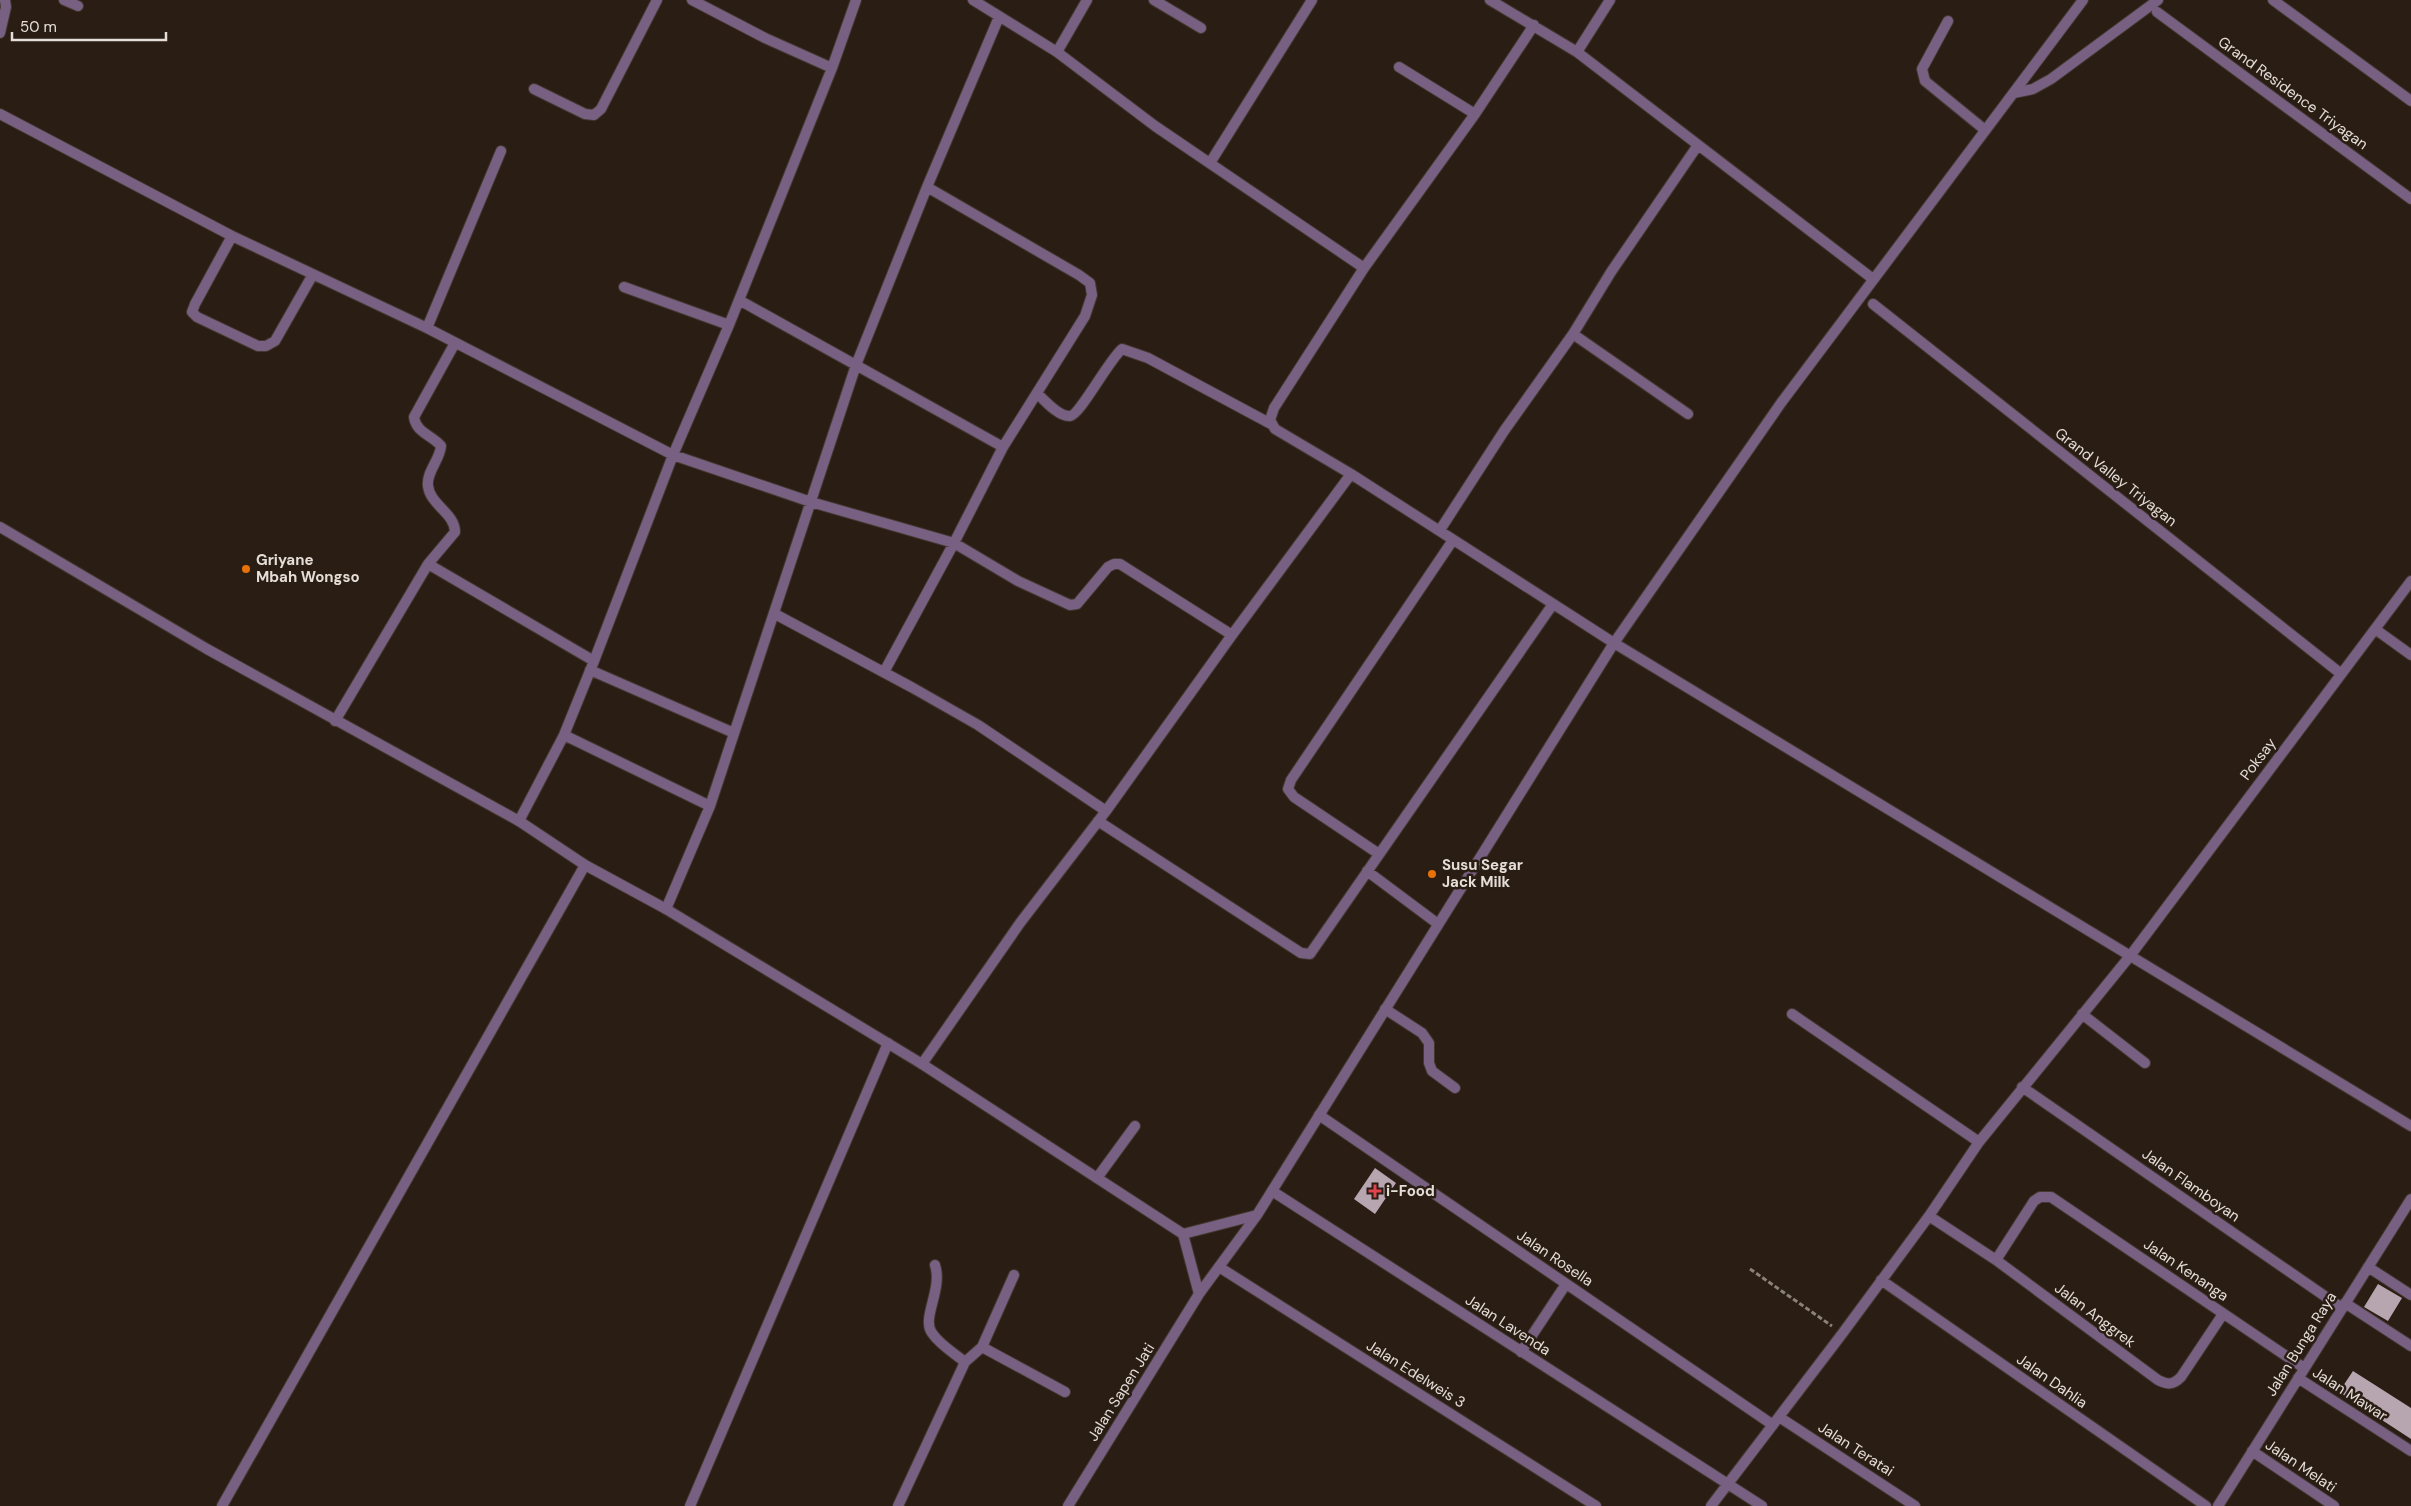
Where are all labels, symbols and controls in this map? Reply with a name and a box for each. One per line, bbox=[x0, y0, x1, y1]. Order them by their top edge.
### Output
scale bar bbox=[12, 10, 166, 42]
text: 50 m bbox=[20, 17, 57, 37]
street label: Grand Residence Triyagan bbox=[2214, 32, 2372, 154]
street label: Grand Valley Triyagan bbox=[2051, 423, 2181, 531]
place label: Griyane Mbah Wongso bbox=[256, 550, 360, 587]
marker: Griyane Mbah Wongso bbox=[240, 563, 252, 575]
street label: Poksay bbox=[2236, 733, 2281, 784]
place label: Susu Segar Jack Milk bbox=[1442, 855, 1523, 892]
marker: Susu Segar Jack Milk bbox=[1426, 868, 1438, 880]
street label: Jalan Flamboyan bbox=[2138, 1144, 2244, 1226]
place label: i-Food bbox=[1386, 1181, 1435, 1201]
marker: i-Food bbox=[1368, 1184, 1382, 1198]
street label: Jalan Rosella bbox=[1513, 1225, 1597, 1291]
street label: Jalan Kenanga bbox=[2140, 1234, 2232, 1306]
street label: Jalan Anggrek bbox=[2050, 1278, 2140, 1352]
street label: Jalan Bunga Raya bbox=[2261, 1288, 2341, 1400]
street label: Jalan Lavenda bbox=[1462, 1290, 1554, 1360]
street label: Jalan Edelweis 3 bbox=[1363, 1336, 1469, 1412]
street label: Jalan Sapen Jati bbox=[1083, 1339, 1159, 1445]
street label: Jalan Dahlia bbox=[2013, 1349, 2091, 1413]
street label: Jalan Mawar bbox=[2309, 1362, 2392, 1426]
street label: Jalan Teratai bbox=[1814, 1417, 1898, 1481]
street label: Jalan Melati bbox=[2262, 1435, 2340, 1497]

